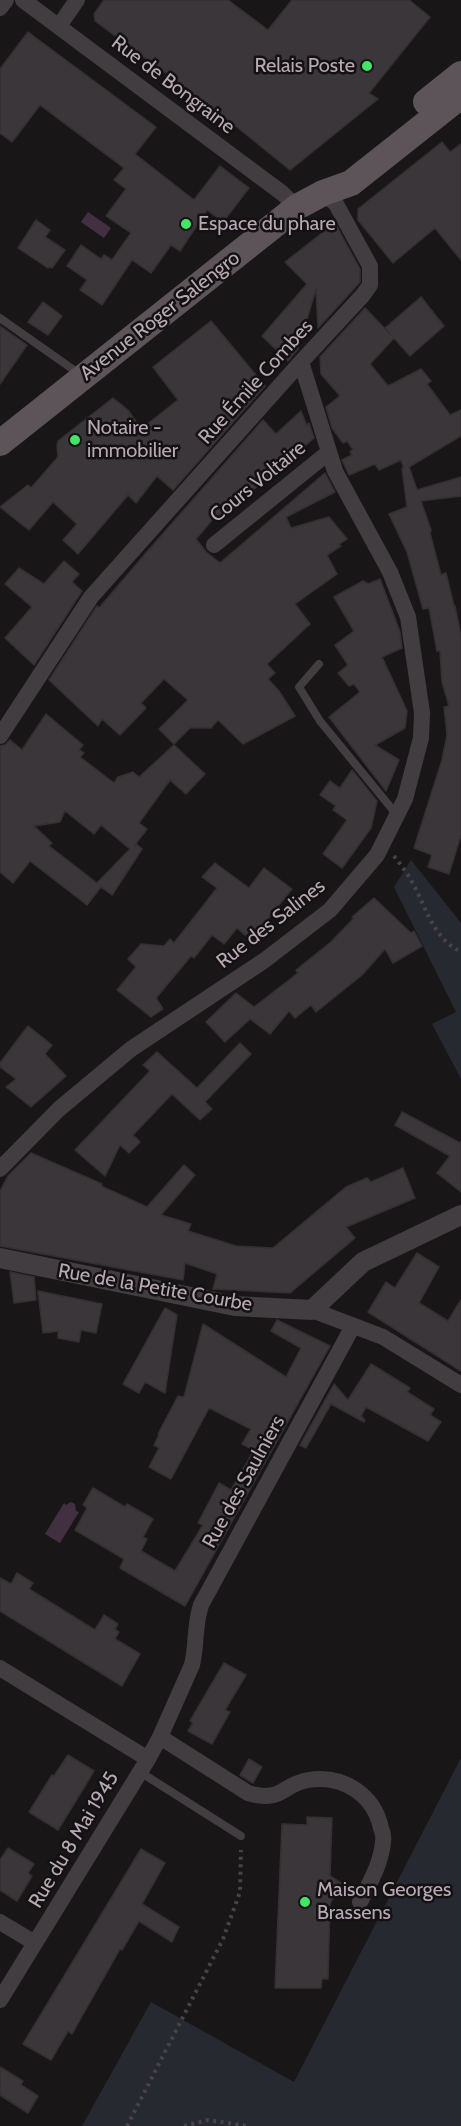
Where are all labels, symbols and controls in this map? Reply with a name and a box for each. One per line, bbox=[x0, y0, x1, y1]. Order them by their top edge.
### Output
street label: Rue de Bongraine bbox=[107, 31, 239, 139]
place label: Relais Poste bbox=[254, 54, 355, 78]
marker: Relais Poste bbox=[360, 59, 374, 73]
place label: Espace du phare bbox=[198, 212, 336, 236]
marker: Espace du phare bbox=[179, 217, 193, 231]
street label: Avenue Roger Salengro bbox=[75, 246, 245, 386]
street label: Rue Émile Combes bbox=[194, 315, 318, 449]
place label: Notaire - immobilier bbox=[87, 416, 178, 463]
marker: Notaire - immobilier bbox=[68, 433, 82, 447]
street label: Cours Voltaire bbox=[205, 436, 311, 528]
street label: Rue des Salines bbox=[212, 874, 330, 974]
street label: Rue de la Petite Courbe bbox=[56, 1259, 254, 1317]
street label: Rue des Saulniers bbox=[198, 1412, 290, 1552]
street label: Rue du 8 Mai 1945 bbox=[24, 1768, 124, 1912]
place label: Maison Georges Brassens bbox=[317, 1878, 451, 1925]
marker: Maison Georges Brassens bbox=[298, 1895, 312, 1909]

